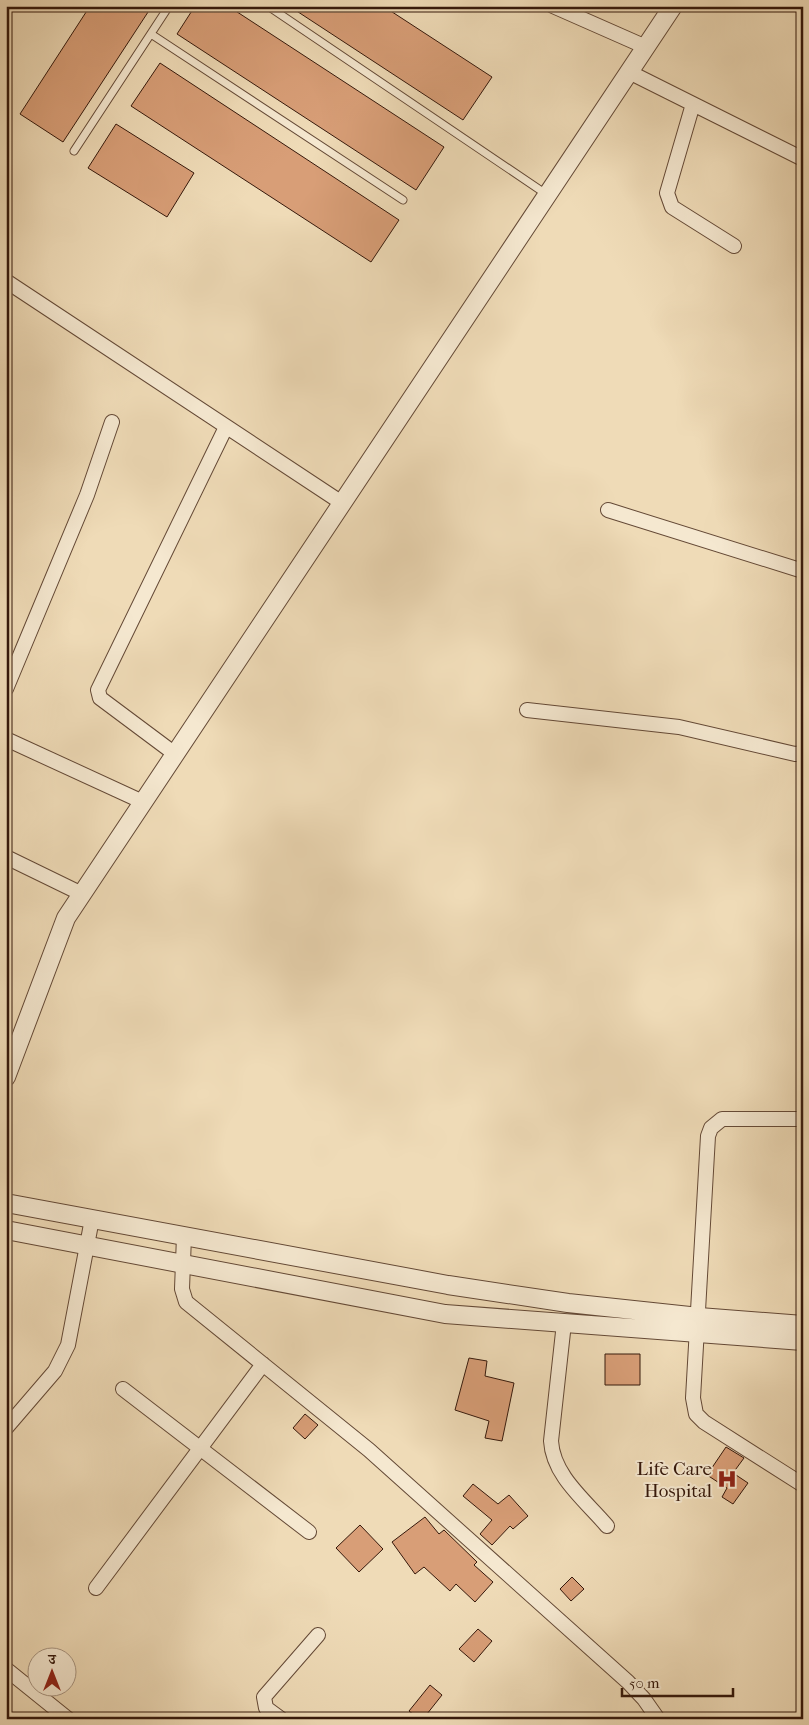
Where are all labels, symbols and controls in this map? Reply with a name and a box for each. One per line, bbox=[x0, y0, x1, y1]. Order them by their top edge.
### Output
place label: Life Care Hospital bbox=[637, 1458, 712, 1502]
hospital icon: Life Care Hospital bbox=[716, 1468, 738, 1490]
north arrow bbox=[28, 1648, 78, 1698]
text: उ bbox=[47, 1651, 56, 1668]
scale bar bbox=[622, 1665, 733, 1697]
text: 50 m bbox=[629, 1674, 660, 1692]

